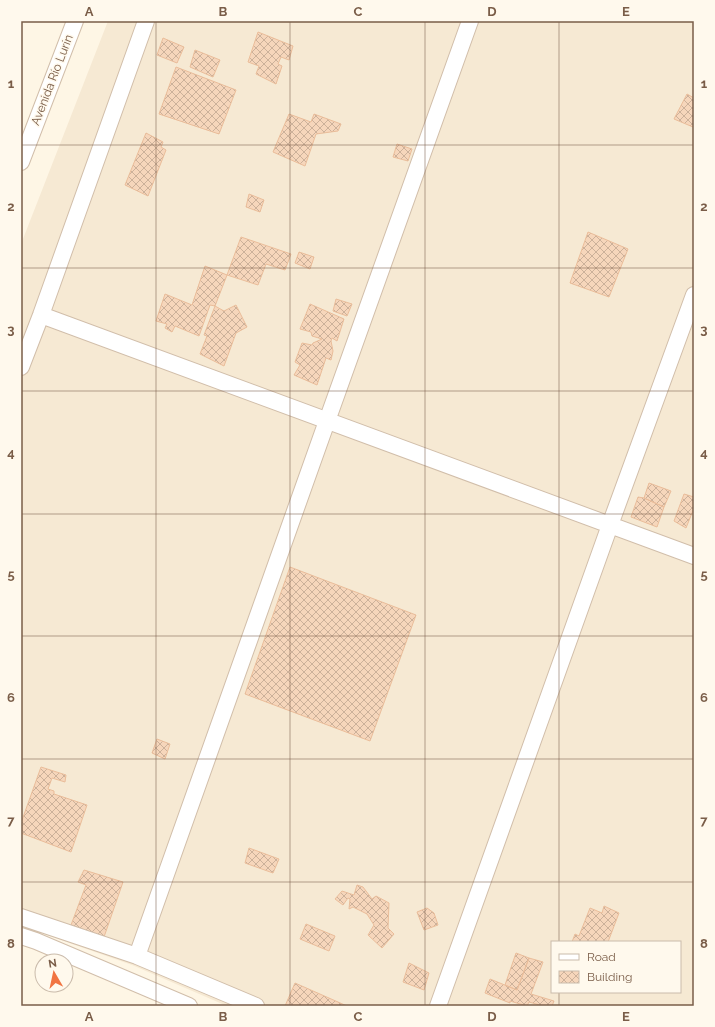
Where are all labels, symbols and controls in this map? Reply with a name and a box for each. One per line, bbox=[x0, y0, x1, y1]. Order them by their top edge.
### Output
text: A bbox=[85, 4, 94, 19]
text: B bbox=[219, 4, 228, 19]
text: C bbox=[354, 4, 363, 19]
text: D bbox=[487, 4, 497, 19]
text: E bbox=[622, 4, 630, 19]
street label: Avenida Río Lurín bbox=[28, 33, 76, 127]
text: 1 bbox=[8, 76, 15, 91]
text: 1 bbox=[701, 76, 708, 91]
text: 2 bbox=[7, 199, 15, 214]
text: 2 bbox=[700, 199, 708, 214]
text: 3 bbox=[7, 322, 15, 337]
text: 3 bbox=[700, 322, 708, 337]
text: 4 bbox=[7, 445, 15, 460]
text: 4 bbox=[700, 445, 708, 460]
text: 5 bbox=[7, 567, 15, 582]
text: 5 bbox=[700, 567, 708, 582]
text: 6 bbox=[7, 690, 15, 705]
text: 6 bbox=[700, 690, 708, 705]
text: 7 bbox=[7, 813, 15, 828]
text: 7 bbox=[700, 813, 708, 828]
text: 8 bbox=[7, 936, 15, 951]
text: 8 bbox=[700, 936, 708, 951]
legend bbox=[551, 941, 681, 993]
text: Road bbox=[587, 950, 616, 964]
north arrow bbox=[34, 953, 74, 993]
text: N bbox=[47, 957, 58, 971]
text: Building bbox=[587, 970, 633, 984]
text: A bbox=[85, 1009, 94, 1024]
text: B bbox=[219, 1009, 228, 1024]
text: C bbox=[354, 1009, 363, 1024]
text: D bbox=[487, 1009, 497, 1024]
text: E bbox=[622, 1009, 630, 1024]

